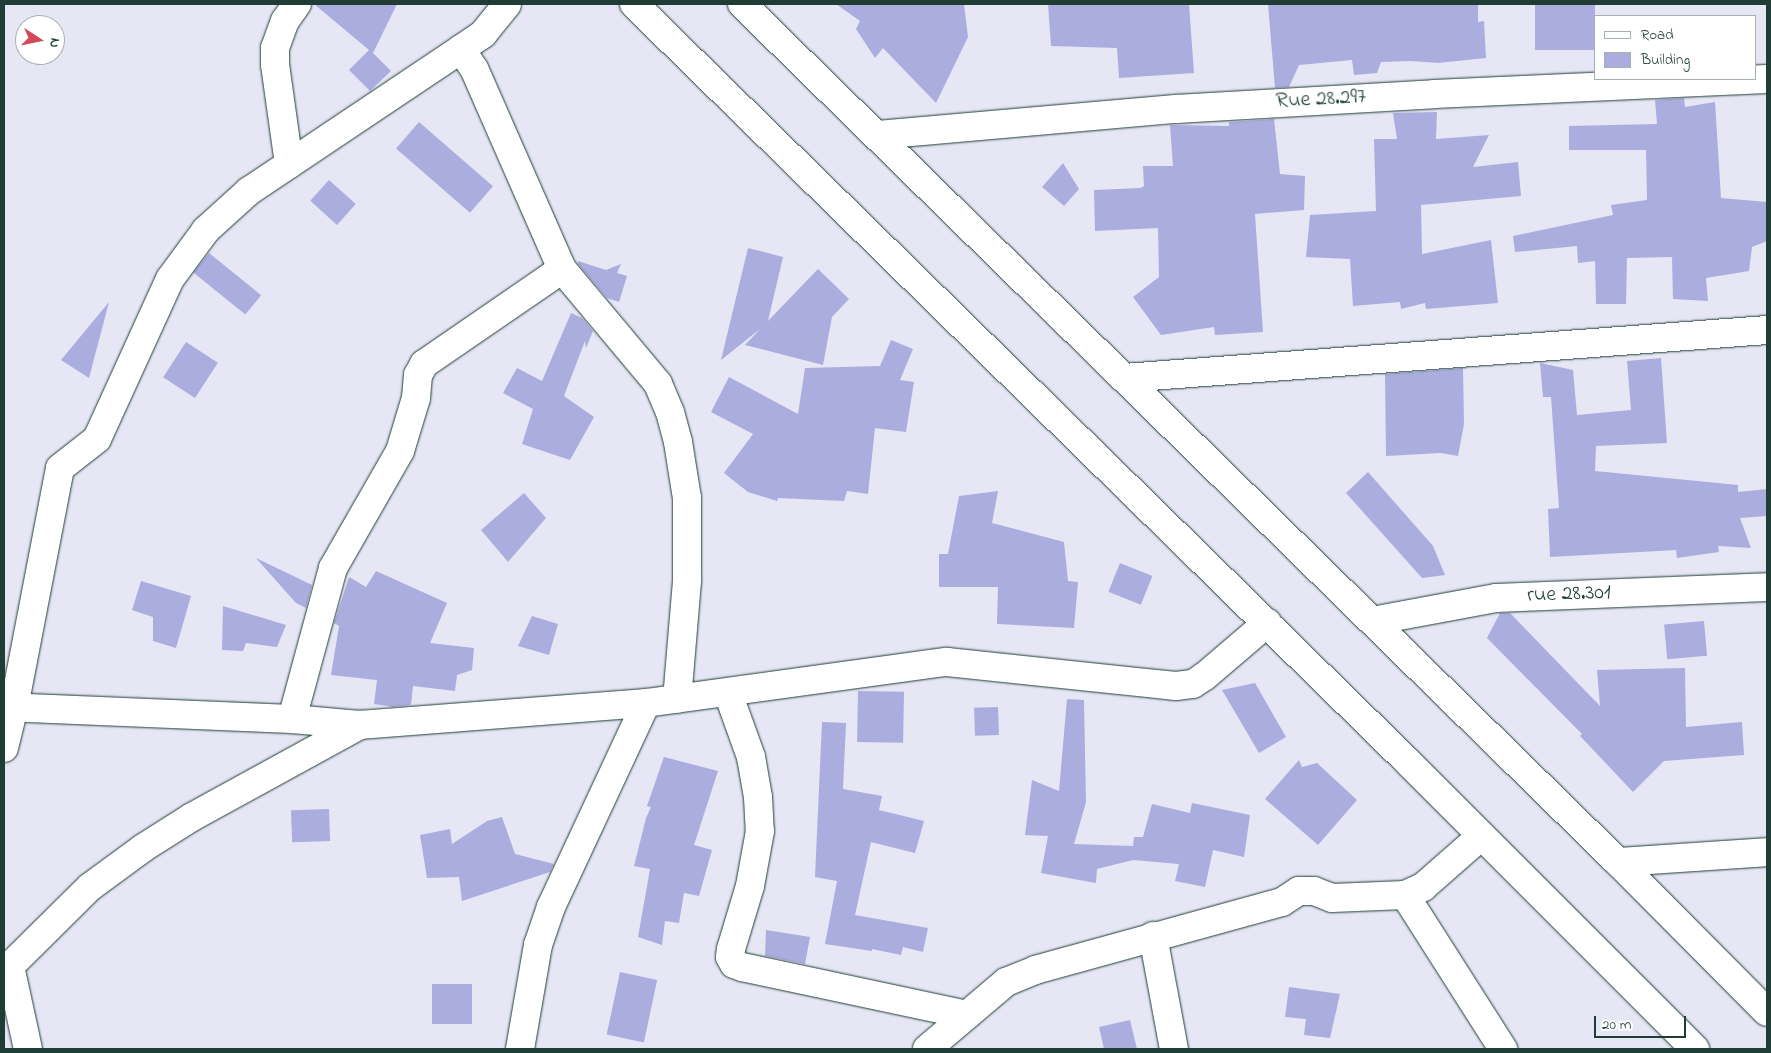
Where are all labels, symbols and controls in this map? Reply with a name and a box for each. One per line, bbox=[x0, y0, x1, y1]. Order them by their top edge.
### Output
north arrow bbox=[15, 15, 65, 65]
legend bbox=[1594, 15, 1756, 80]
text: Road bbox=[1641, 24, 1674, 46]
text: N bbox=[43, 36, 65, 49]
text: Building bbox=[1641, 49, 1690, 71]
street label: Rue 28.297 bbox=[1275, 84, 1367, 116]
street label: rue 28.301 bbox=[1527, 580, 1611, 610]
scale bar bbox=[1596, 1006, 1688, 1038]
text: 20 m bbox=[1602, 1014, 1631, 1036]

